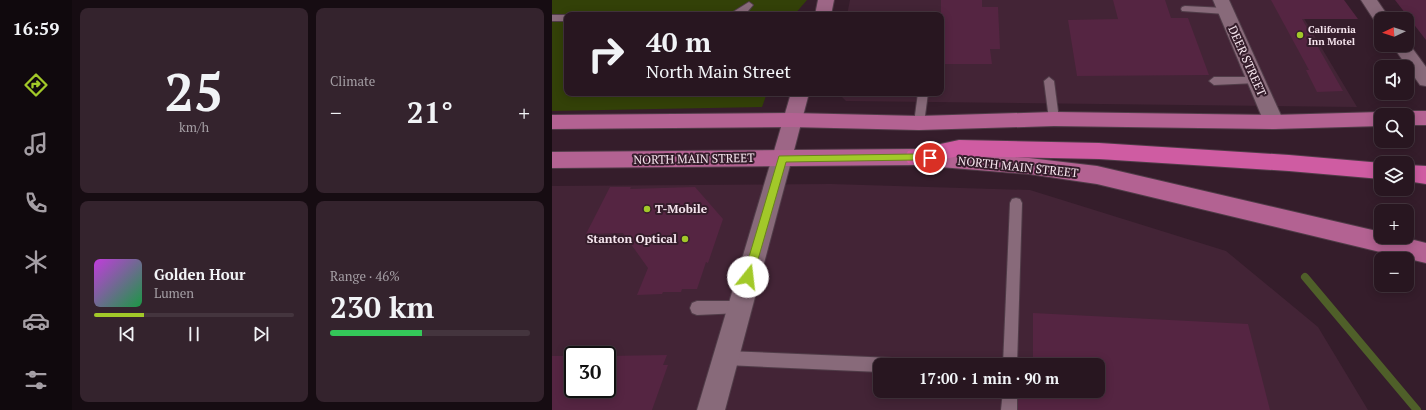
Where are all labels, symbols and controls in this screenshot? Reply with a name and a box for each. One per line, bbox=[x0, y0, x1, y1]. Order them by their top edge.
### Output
north arrow bbox=[1374, 12, 1414, 52]
map controls bbox=[1374, 12, 1414, 292]
text: 16:59 bbox=[13, 16, 59, 40]
text: 40 m bbox=[646, 23, 711, 60]
street label: DEER STREET bbox=[1225, 23, 1270, 99]
place label: California Inn Motel bbox=[1308, 23, 1356, 48]
icon: right bbox=[580, 28, 632, 80]
marker: California Inn Motel bbox=[1295, 30, 1305, 40]
text: 25 bbox=[165, 57, 223, 126]
text: North Main Street bbox=[646, 59, 791, 83]
button: sound bbox=[1374, 60, 1414, 100]
icon: directions bbox=[22, 71, 50, 99]
text: Climate bbox=[330, 72, 375, 90]
text: 21° bbox=[407, 92, 453, 132]
text: − bbox=[330, 98, 342, 127]
text: + bbox=[518, 98, 530, 127]
button: search bbox=[1374, 108, 1414, 148]
text: km/h bbox=[179, 118, 209, 136]
icon: music bbox=[22, 130, 50, 158]
pin bbox=[913, 141, 947, 175]
icon: arrive bbox=[919, 147, 941, 169]
street label: NORTH MAIN STREET bbox=[633, 150, 755, 167]
street label: NORTH MAIN STREET bbox=[957, 153, 1080, 180]
button: layers bbox=[1374, 156, 1414, 196]
icon: phone bbox=[22, 189, 50, 217]
place label: T-Mobile bbox=[655, 201, 708, 216]
marker: T-Mobile bbox=[642, 204, 652, 214]
button: + bbox=[1374, 204, 1414, 244]
place label: Stanton Optical bbox=[587, 231, 677, 246]
marker: Stanton Optical bbox=[680, 234, 690, 244]
icon: climate bbox=[22, 248, 50, 276]
button: − bbox=[1374, 252, 1414, 292]
position arrow bbox=[727, 256, 769, 298]
text: Golden Hour bbox=[154, 264, 246, 284]
text: Range · 46% bbox=[330, 267, 400, 285]
text: Lumen bbox=[154, 284, 194, 302]
text: 230 km bbox=[330, 287, 434, 327]
icon: car bbox=[22, 307, 50, 335]
icon: previous bbox=[116, 323, 138, 345]
icon: pause bbox=[183, 323, 205, 345]
icon: next bbox=[250, 323, 272, 345]
speed limit sign: 30 bbox=[564, 346, 616, 398]
icon: filters bbox=[22, 366, 50, 394]
text: 17:00 · 1 min · 90 m bbox=[919, 368, 1059, 388]

